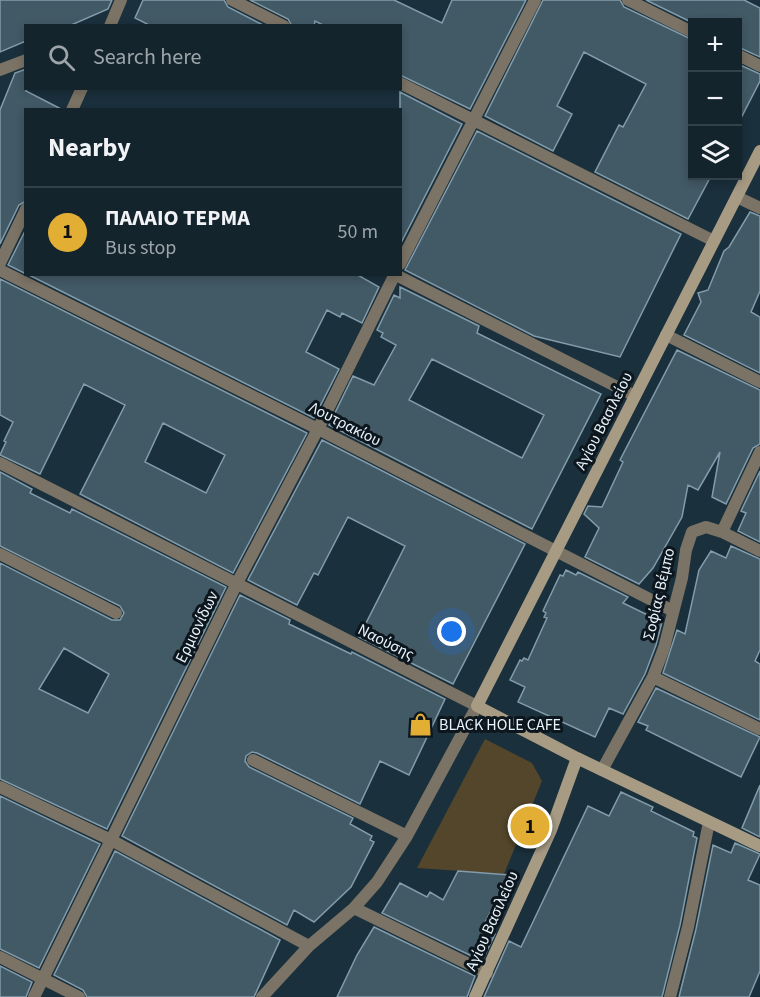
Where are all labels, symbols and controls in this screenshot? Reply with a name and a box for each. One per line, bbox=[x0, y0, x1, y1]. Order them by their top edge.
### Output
map controls bbox=[688, 18, 742, 180]
button: + bbox=[688, 18, 742, 72]
search box bbox=[24, 24, 402, 90]
icon: search bbox=[45, 41, 78, 74]
text: Search here bbox=[93, 41, 201, 73]
button: − bbox=[688, 72, 742, 126]
button: layers bbox=[688, 126, 742, 180]
text: Nearby bbox=[48, 129, 131, 166]
text: ΠΑΛΑΙΟ ΤΕΡΜΑ bbox=[105, 202, 250, 234]
text: 1 bbox=[62, 218, 73, 246]
text: 50 m bbox=[338, 218, 378, 246]
text: Bus stop bbox=[105, 234, 176, 262]
street label: Αγίου Βασιλείου bbox=[570, 368, 638, 474]
street label: Λουτρακίου bbox=[305, 396, 385, 452]
street label: Σοφίας Βέμπο bbox=[638, 546, 680, 642]
street label: Ερμιονίδων bbox=[170, 587, 224, 667]
your location bbox=[437, 617, 466, 646]
street label: Ναούσης bbox=[354, 619, 418, 666]
shop icon: BLACK HOLE CAFE bbox=[408, 712, 434, 738]
place label: BLACK HOLE CAFE bbox=[439, 714, 561, 736]
pin: 1 bbox=[510, 804, 550, 848]
street label: Αγίου Βασιλείου bbox=[460, 868, 524, 974]

